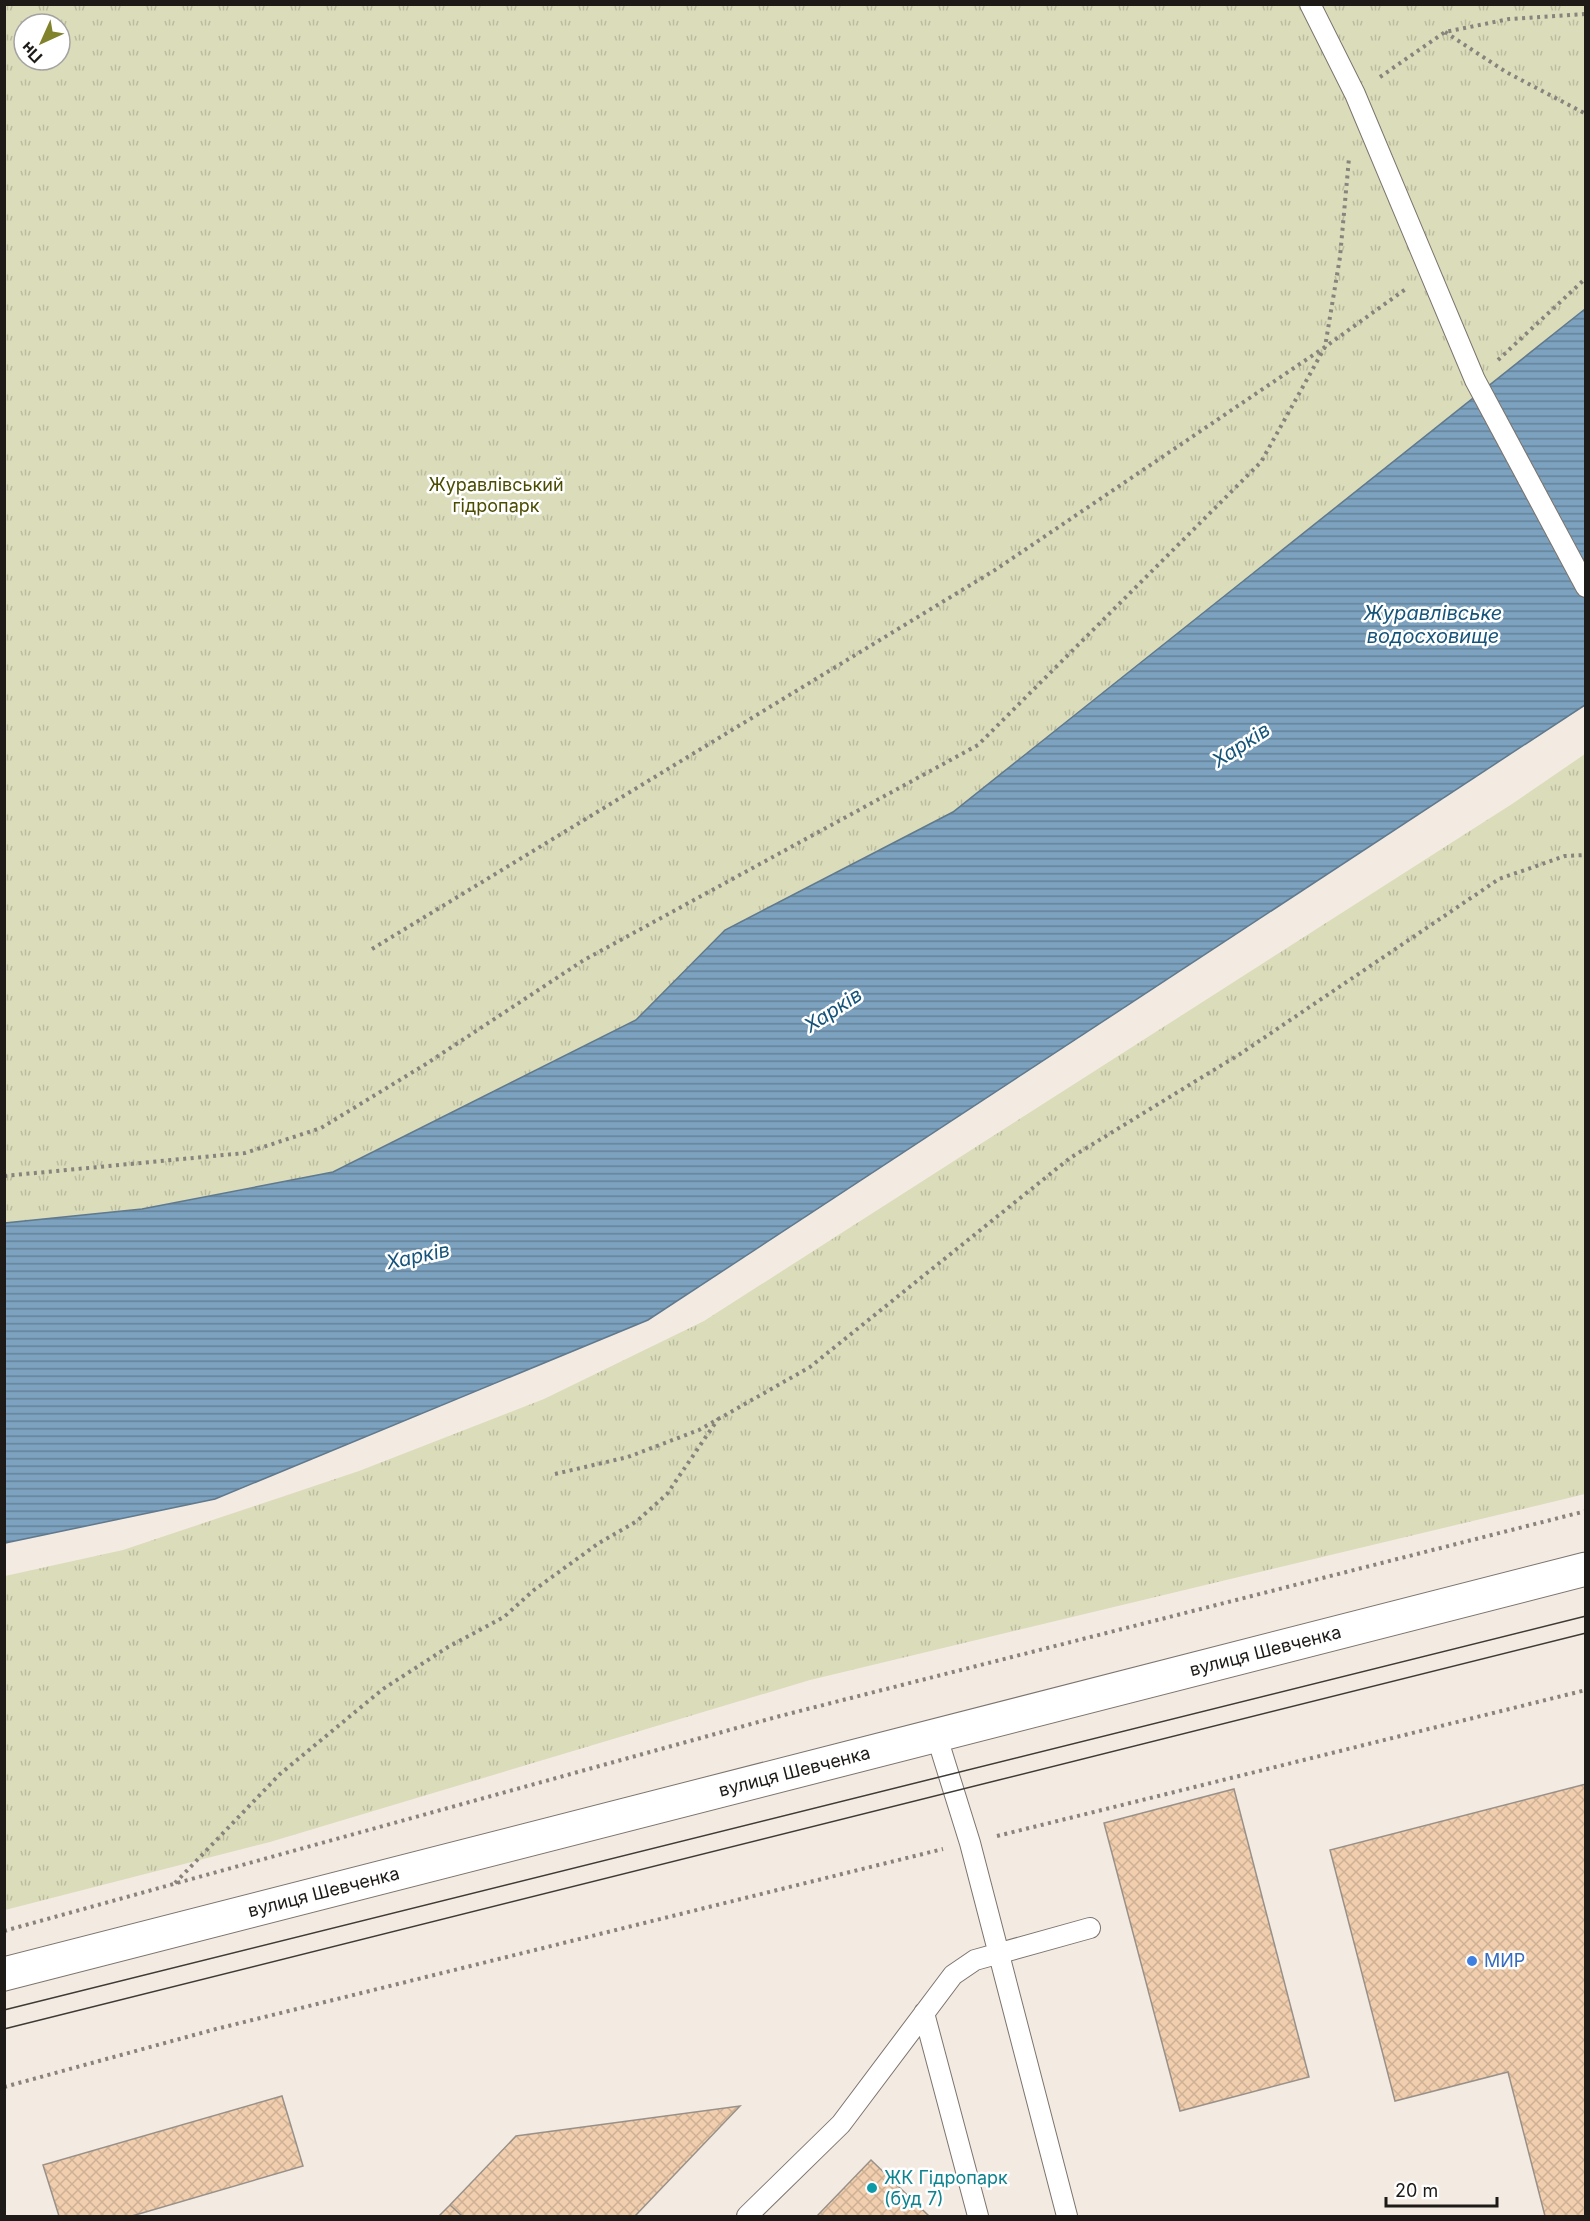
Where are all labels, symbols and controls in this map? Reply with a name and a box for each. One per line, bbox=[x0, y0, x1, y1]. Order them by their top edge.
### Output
north arrow bbox=[12, 12, 72, 72]
text: Пн bbox=[17, 38, 46, 67]
park label: Журавлівський гідропарк bbox=[428, 474, 564, 516]
water label: Журавлівське водосховище bbox=[1363, 601, 1502, 648]
water label: Харків bbox=[1207, 717, 1274, 773]
water label: Харків bbox=[799, 982, 866, 1038]
water label: Харків bbox=[383, 1238, 452, 1275]
street label: вулиця Шевченка bbox=[1187, 1621, 1343, 1680]
street label: вулиця Шевченка bbox=[716, 1742, 872, 1801]
street label: вулиця Шевченка bbox=[246, 1862, 402, 1921]
place label: МИР bbox=[1484, 1950, 1525, 1971]
marker: МИР bbox=[1465, 1954, 1479, 1968]
place label: ЖК Гідропарк (буд 7) bbox=[884, 2167, 1008, 2209]
scale bar bbox=[1386, 2170, 1497, 2208]
text: 20 m bbox=[1395, 2180, 1438, 2201]
marker: ЖК Гідропарк (буд 7) bbox=[865, 2181, 879, 2195]

